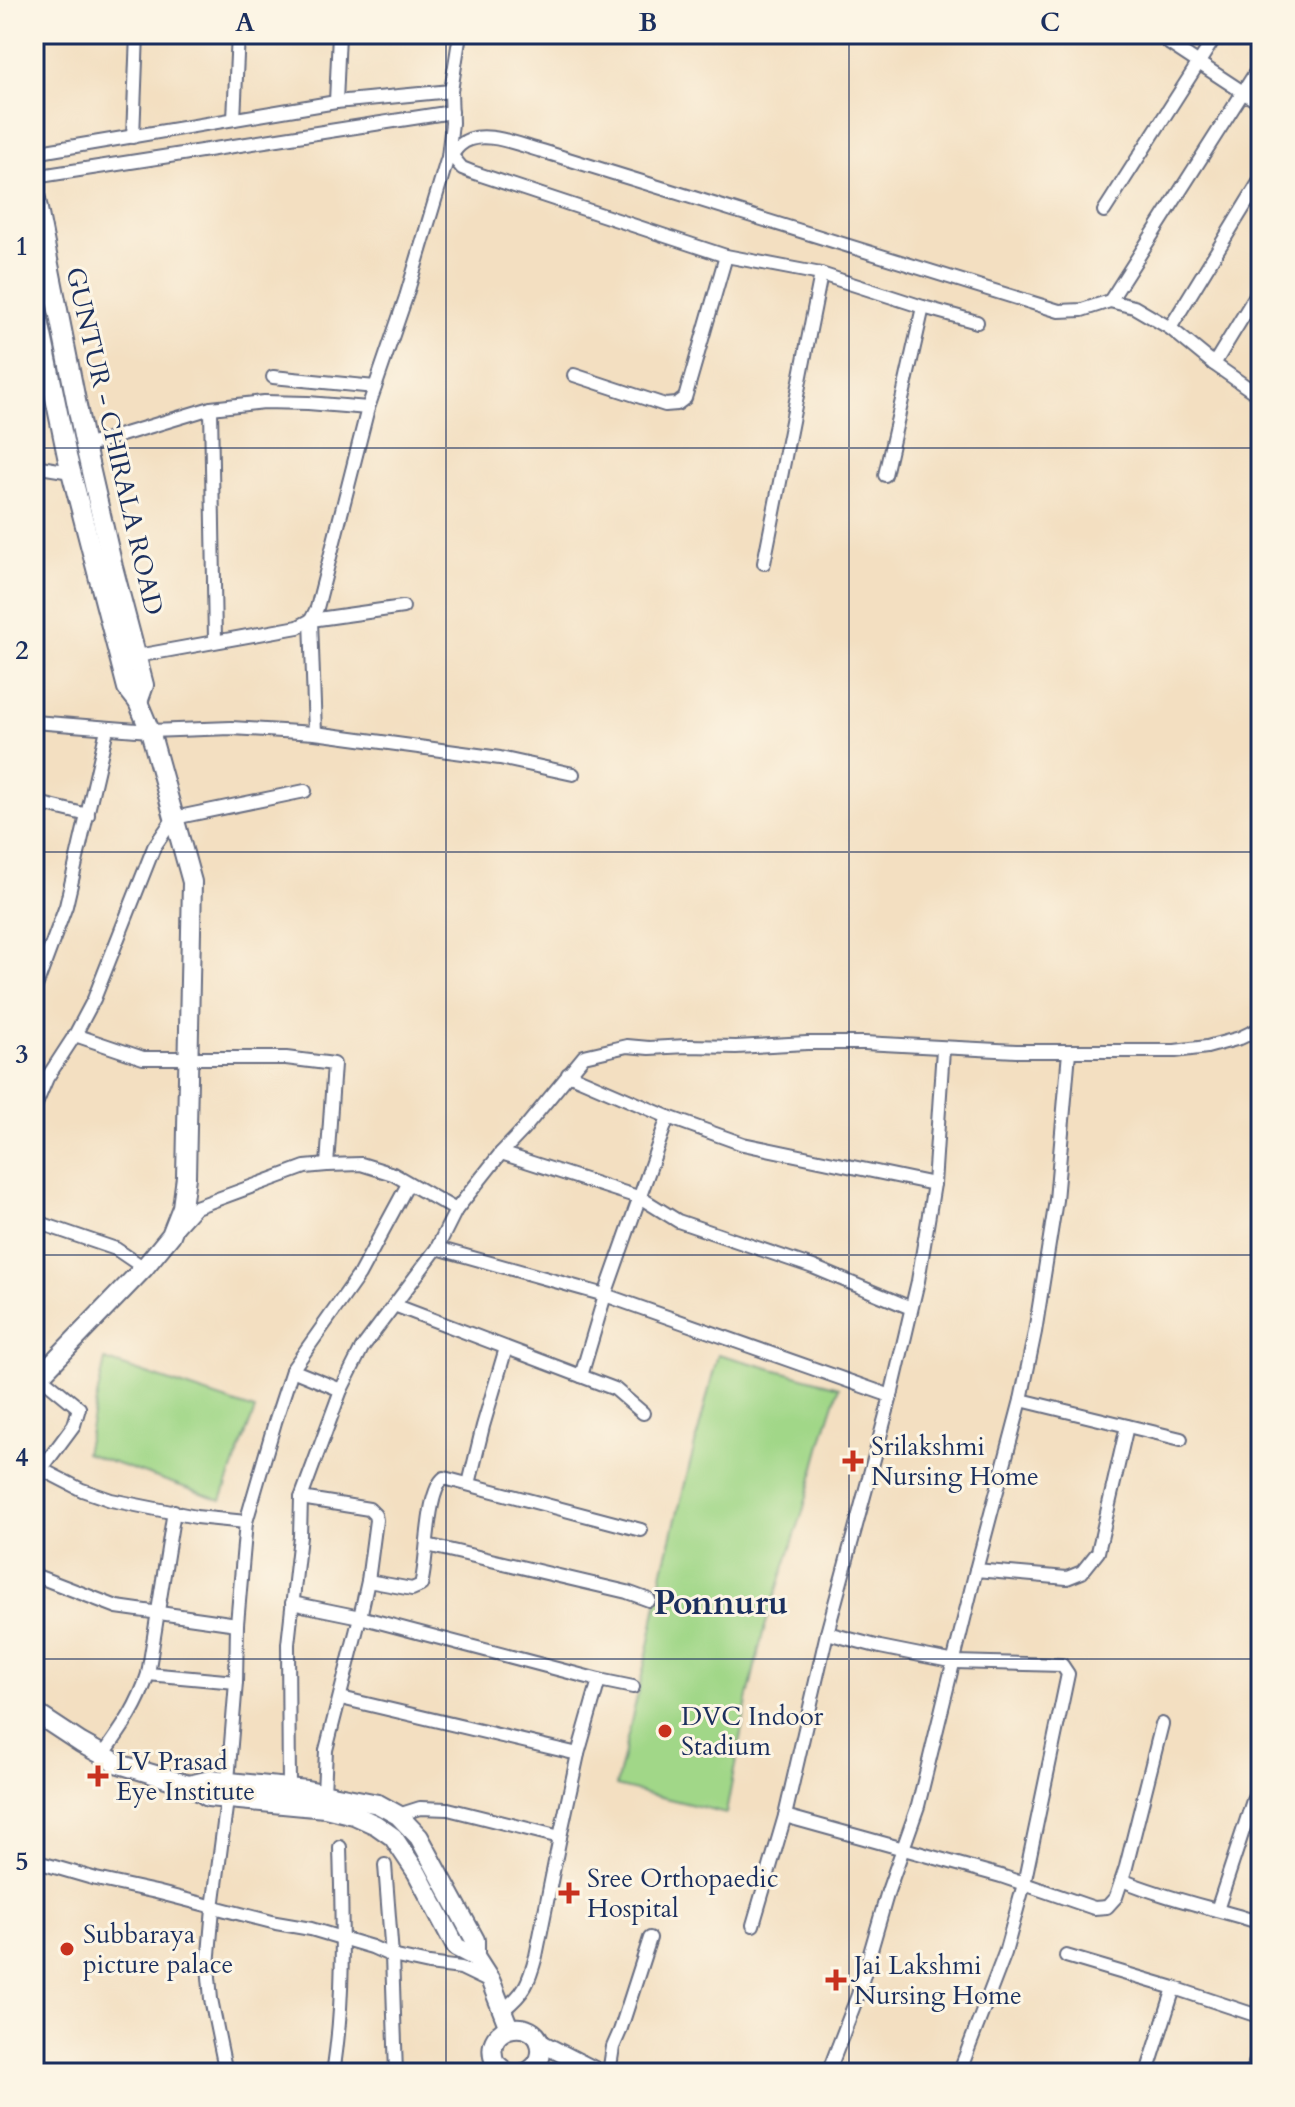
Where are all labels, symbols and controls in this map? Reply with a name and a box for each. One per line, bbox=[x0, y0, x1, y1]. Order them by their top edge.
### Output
text: A bbox=[235, 5, 255, 40]
text: B bbox=[639, 5, 657, 40]
text: C bbox=[1040, 5, 1060, 40]
text: 1 bbox=[15, 229, 29, 264]
street label: GUNTUR - CHIRALA ROAD bbox=[57, 264, 172, 619]
text: 2 bbox=[15, 633, 29, 668]
text: 3 bbox=[15, 1037, 29, 1072]
place label: Srilakshmi Nursing Home bbox=[871, 1429, 1039, 1494]
text: 4 bbox=[15, 1440, 29, 1475]
marker: Srilakshmi Nursing Home bbox=[842, 1450, 864, 1472]
district label: Ponnuru bbox=[654, 1580, 788, 1626]
place label: DVC Indoor Stadium bbox=[681, 1699, 824, 1764]
marker: DVC Indoor Stadium bbox=[656, 1722, 674, 1740]
place label: LV Prasad Eye Institute bbox=[116, 1744, 255, 1809]
marker: LV Prasad Eye Institute bbox=[87, 1765, 109, 1787]
text: 5 bbox=[15, 1844, 29, 1879]
place label: Sree Orthopaedic Hospital bbox=[587, 1861, 778, 1926]
marker: Sree Orthopaedic Hospital bbox=[558, 1882, 580, 1904]
place label: Subbaraya picture palace bbox=[83, 1917, 233, 1982]
marker: Subbaraya picture palace bbox=[58, 1940, 76, 1958]
place label: Jai Lakshmi Nursing Home bbox=[850, 1948, 1022, 2013]
marker: Jai Lakshmi Nursing Home bbox=[825, 1969, 847, 1991]

